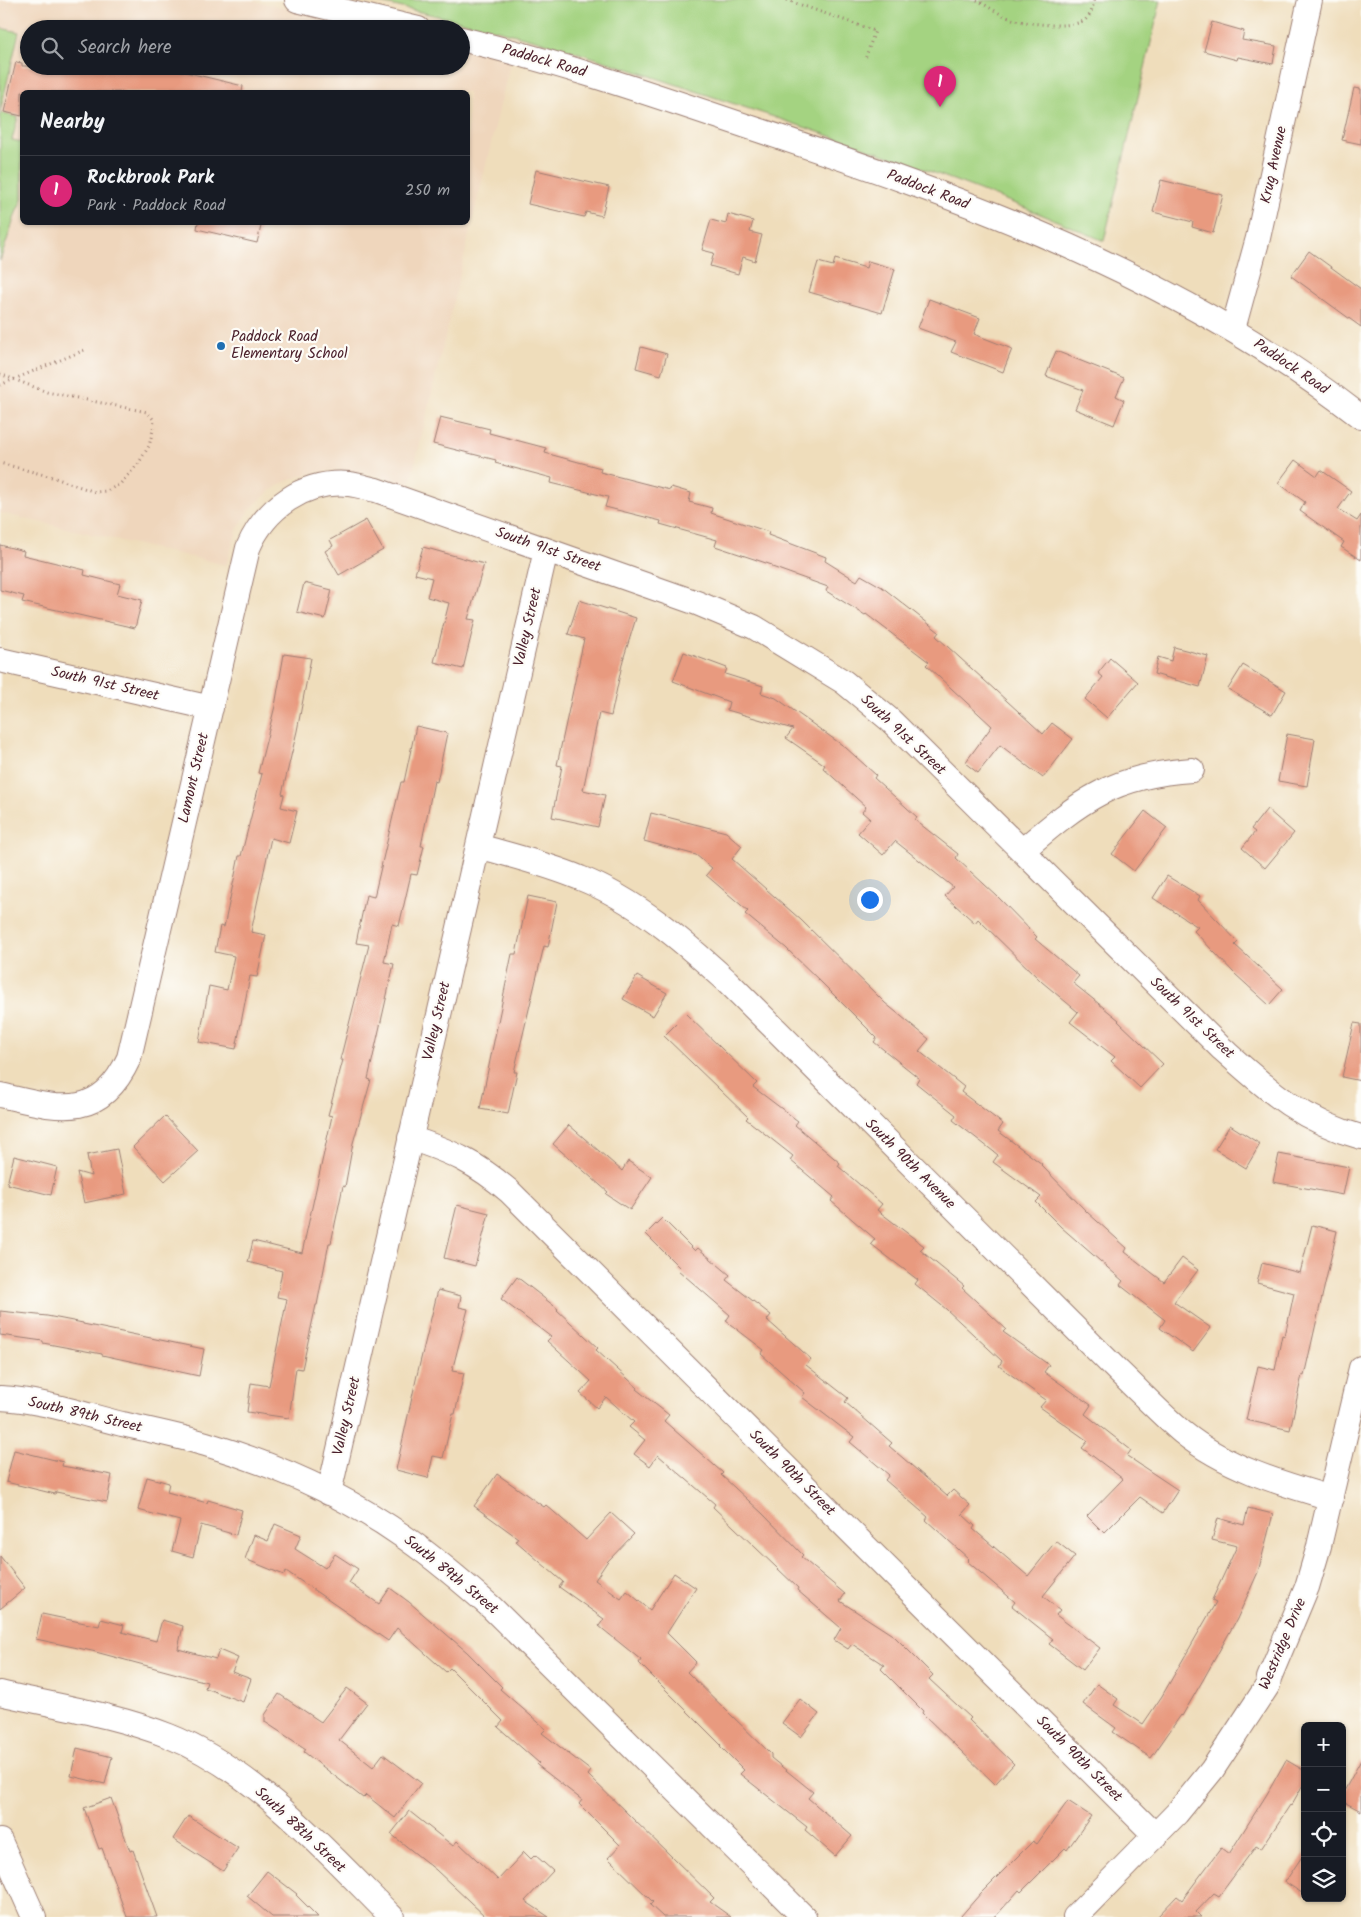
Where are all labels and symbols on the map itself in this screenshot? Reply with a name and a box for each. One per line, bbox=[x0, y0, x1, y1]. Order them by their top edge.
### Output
street label: Paddock Road bbox=[499, 38, 589, 85]
pin: 1 bbox=[924, 66, 956, 107]
street label: Krug Avenue bbox=[1254, 124, 1294, 206]
street label: Paddock Road bbox=[883, 163, 973, 217]
place label: Paddock Road Elementary School bbox=[231, 325, 348, 366]
street label: Paddock Road bbox=[1248, 333, 1334, 401]
marker: Paddock Road Elementary School bbox=[215, 340, 227, 352]
street label: South 91st Street bbox=[492, 521, 604, 579]
street label: Valley Street bbox=[507, 585, 549, 669]
street label: South 91st Street bbox=[49, 660, 162, 708]
street label: South 91st Street bbox=[855, 689, 952, 781]
street label: Lamont Street bbox=[172, 730, 216, 825]
your location bbox=[857, 887, 883, 913]
street label: South 91st Street bbox=[1144, 971, 1240, 1065]
street label: Valley Street bbox=[416, 979, 458, 1063]
street label: South 90th Avenue bbox=[859, 1113, 961, 1215]
street label: Valley Street bbox=[326, 1374, 368, 1458]
street label: South 89th Street bbox=[26, 1390, 144, 1440]
street label: South 90th Street bbox=[743, 1424, 841, 1522]
street label: South 89th Street bbox=[398, 1529, 504, 1621]
street label: Westridge Drive bbox=[1253, 1594, 1313, 1694]
street label: South 90th Street bbox=[1030, 1710, 1128, 1808]
street label: South 88th Street bbox=[249, 1781, 351, 1879]

